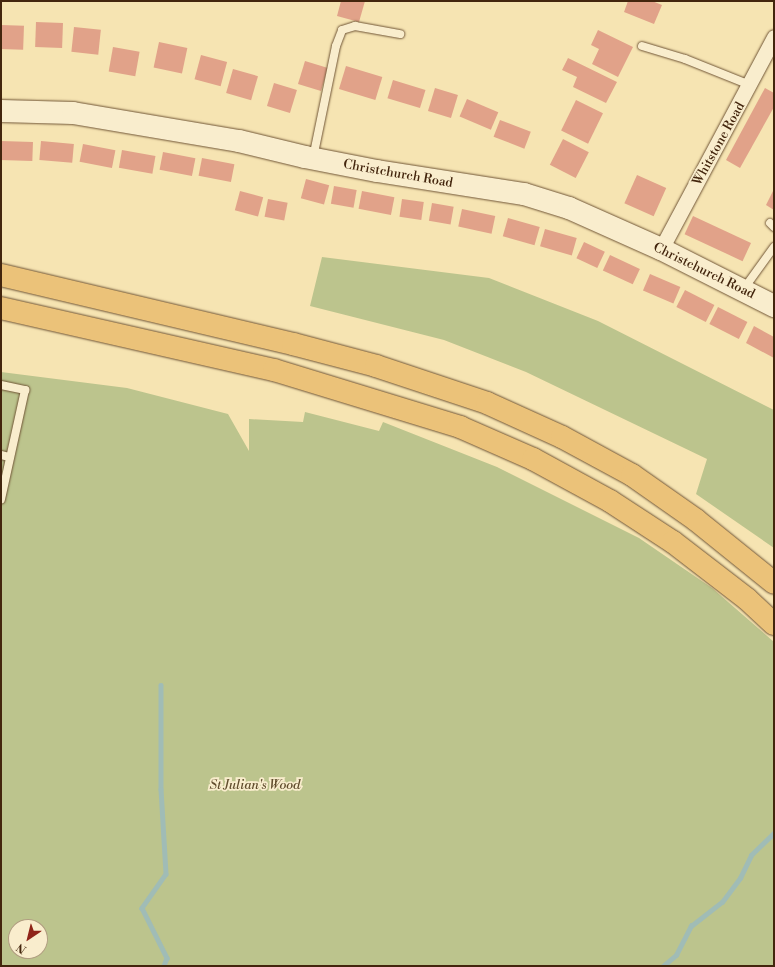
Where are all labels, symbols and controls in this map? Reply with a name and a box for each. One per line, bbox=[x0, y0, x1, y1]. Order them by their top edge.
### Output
street label: Whitstone Road bbox=[690, 100, 748, 188]
street label: Christchurch Road bbox=[342, 157, 454, 191]
street label: Christchurch Road bbox=[651, 240, 757, 302]
park label: St Julian's Wood bbox=[210, 777, 300, 793]
north arrow bbox=[8, 919, 48, 959]
text: N bbox=[14, 940, 29, 956]

